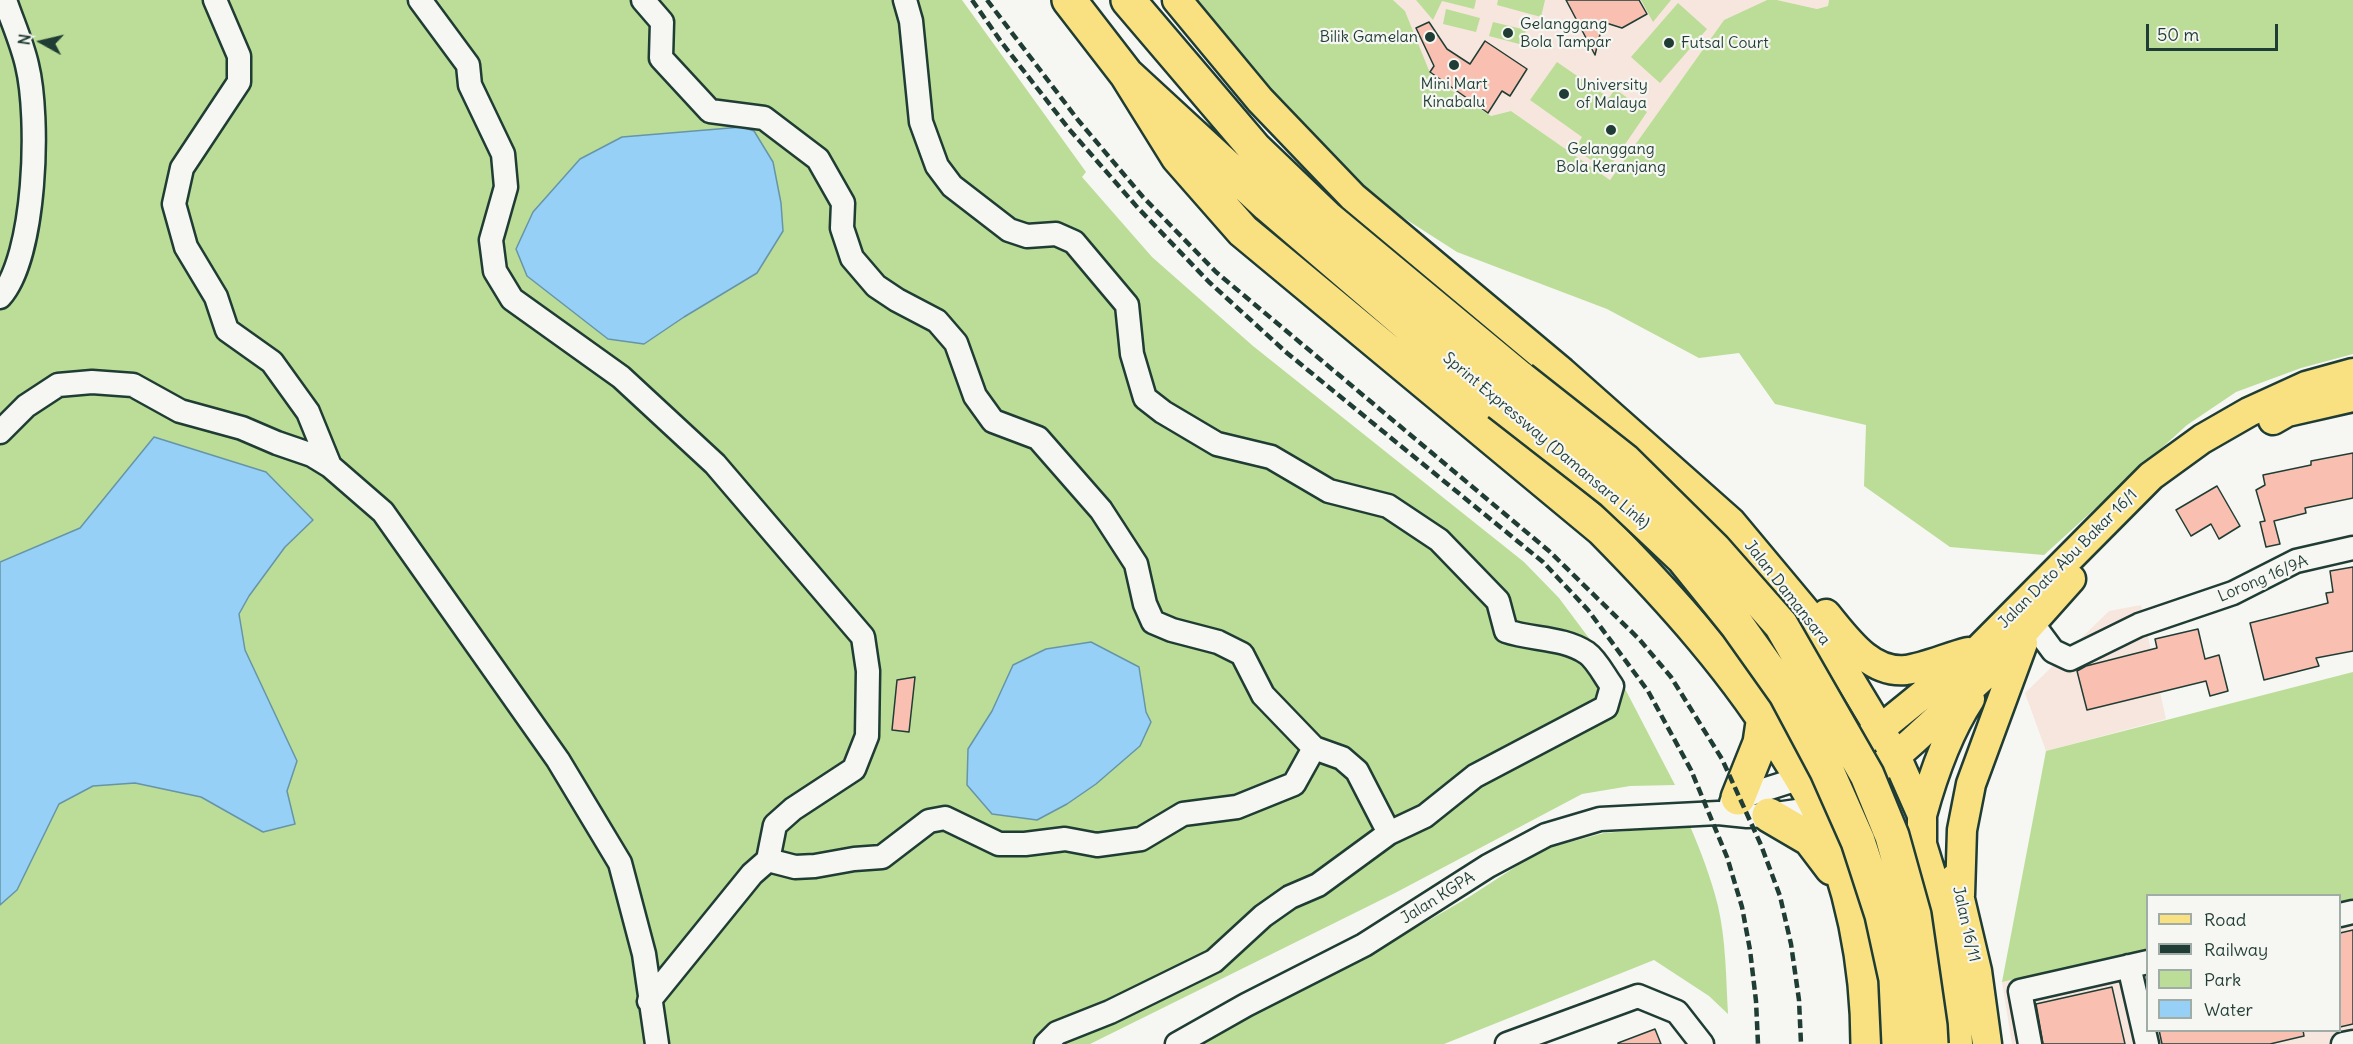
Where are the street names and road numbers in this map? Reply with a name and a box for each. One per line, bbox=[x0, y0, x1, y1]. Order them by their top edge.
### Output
street label: Sprint Expressway (Damansara Link) bbox=[1439, 349, 1653, 533]
street label: Jalan Dato Abu Bakar 16/1 bbox=[1994, 485, 2142, 633]
street label: Jalan Damansara bbox=[1740, 537, 1834, 649]
street label: Lorong 16/9A bbox=[2215, 551, 2311, 607]
street label: Jalan KGPA bbox=[1397, 868, 1479, 928]
street label: Jalan 16/11 bbox=[1948, 884, 1984, 964]

